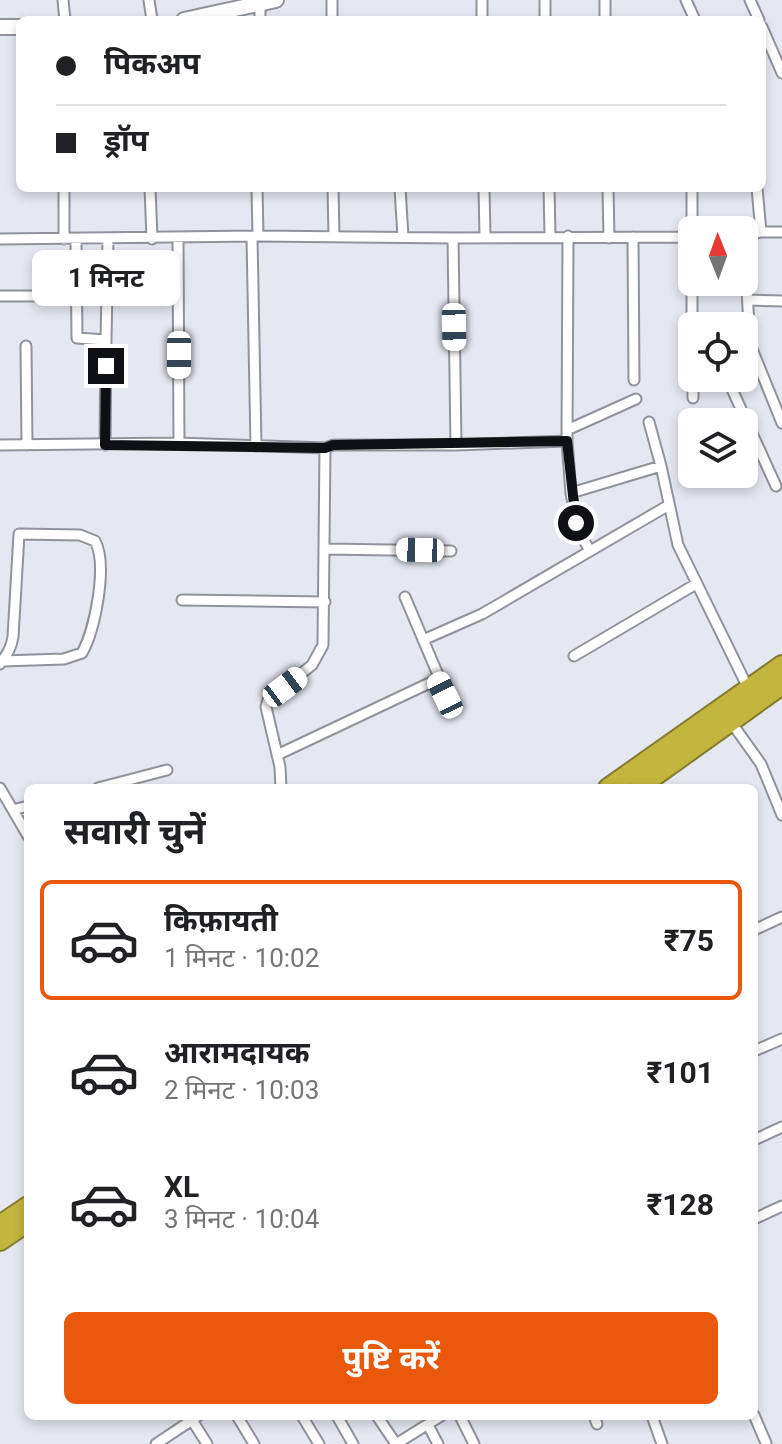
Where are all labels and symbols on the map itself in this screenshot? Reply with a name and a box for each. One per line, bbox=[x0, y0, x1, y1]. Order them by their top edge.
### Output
north arrow bbox=[678, 216, 758, 296]
callout: 1 मिनट bbox=[32, 250, 180, 306]
car bbox=[442, 303, 466, 351]
car bbox=[167, 331, 191, 379]
route end bbox=[88, 348, 124, 384]
route start bbox=[558, 505, 594, 541]
car bbox=[396, 538, 444, 562]
car bbox=[259, 663, 311, 711]
car bbox=[424, 668, 466, 722]

